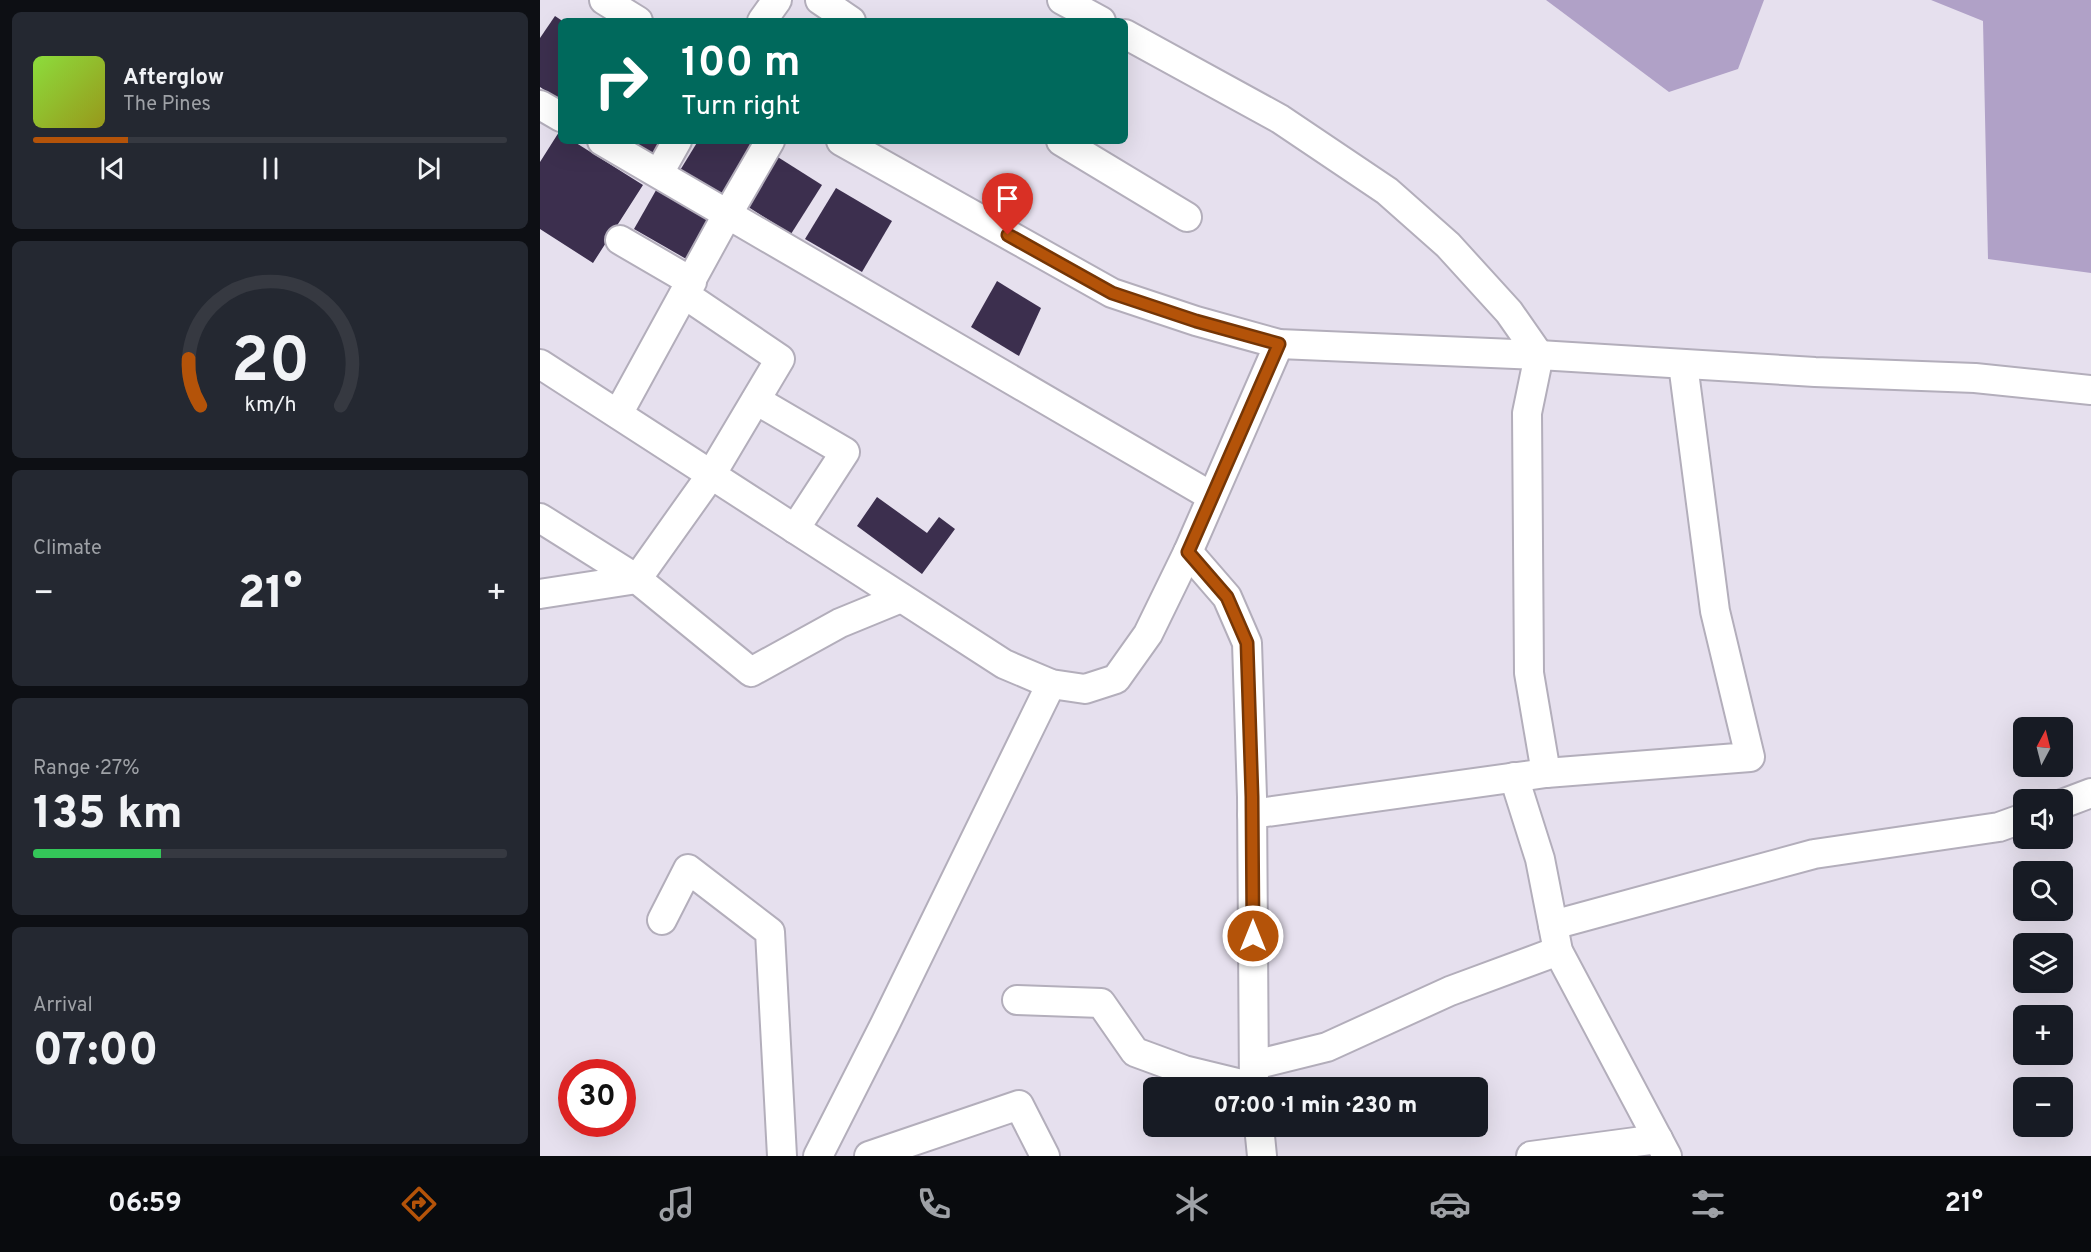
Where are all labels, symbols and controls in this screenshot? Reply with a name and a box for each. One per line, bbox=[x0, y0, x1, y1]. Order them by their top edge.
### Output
text: 100 m bbox=[681, 38, 800, 91]
icon: right bbox=[582, 42, 660, 120]
text: Afterglow bbox=[123, 65, 224, 92]
text: Turn right bbox=[681, 90, 800, 124]
text: The Pines bbox=[123, 92, 211, 118]
icon: previous bbox=[96, 152, 129, 185]
icon: pause bbox=[254, 152, 287, 185]
icon: next bbox=[412, 152, 445, 185]
pin bbox=[982, 173, 1033, 235]
icon: arrive bbox=[991, 182, 1024, 215]
text: 20 bbox=[230, 325, 310, 404]
text: km/h bbox=[244, 393, 296, 420]
text: Climate bbox=[33, 536, 102, 562]
text: 21° bbox=[238, 567, 302, 624]
text: − bbox=[33, 574, 54, 616]
text: + bbox=[486, 574, 507, 616]
north arrow bbox=[2013, 717, 2073, 777]
map controls bbox=[2013, 717, 2073, 1137]
text: Range · 27% bbox=[33, 756, 140, 782]
text: 135 km bbox=[33, 787, 183, 844]
button: sound bbox=[2013, 789, 2073, 849]
button: search bbox=[2013, 861, 2073, 921]
position arrow bbox=[1221, 904, 1285, 968]
button: layers bbox=[2013, 933, 2073, 993]
text: Arrival bbox=[33, 993, 93, 1019]
button: + bbox=[2013, 1005, 2073, 1065]
text: 07:00 bbox=[33, 1024, 158, 1081]
speed limit sign: 30 bbox=[558, 1059, 636, 1137]
button: − bbox=[2013, 1077, 2073, 1137]
text: 07:00 · 1 min · 230 m bbox=[1214, 1093, 1417, 1120]
icon: directions bbox=[398, 1183, 440, 1225]
icon: music bbox=[656, 1183, 698, 1225]
icon: phone bbox=[913, 1183, 955, 1225]
icon: climate bbox=[1171, 1183, 1213, 1225]
icon: car bbox=[1429, 1183, 1471, 1225]
icon: filters bbox=[1687, 1183, 1729, 1225]
text: 06:59 bbox=[108, 1187, 182, 1221]
text: 21° bbox=[1944, 1187, 1983, 1221]

